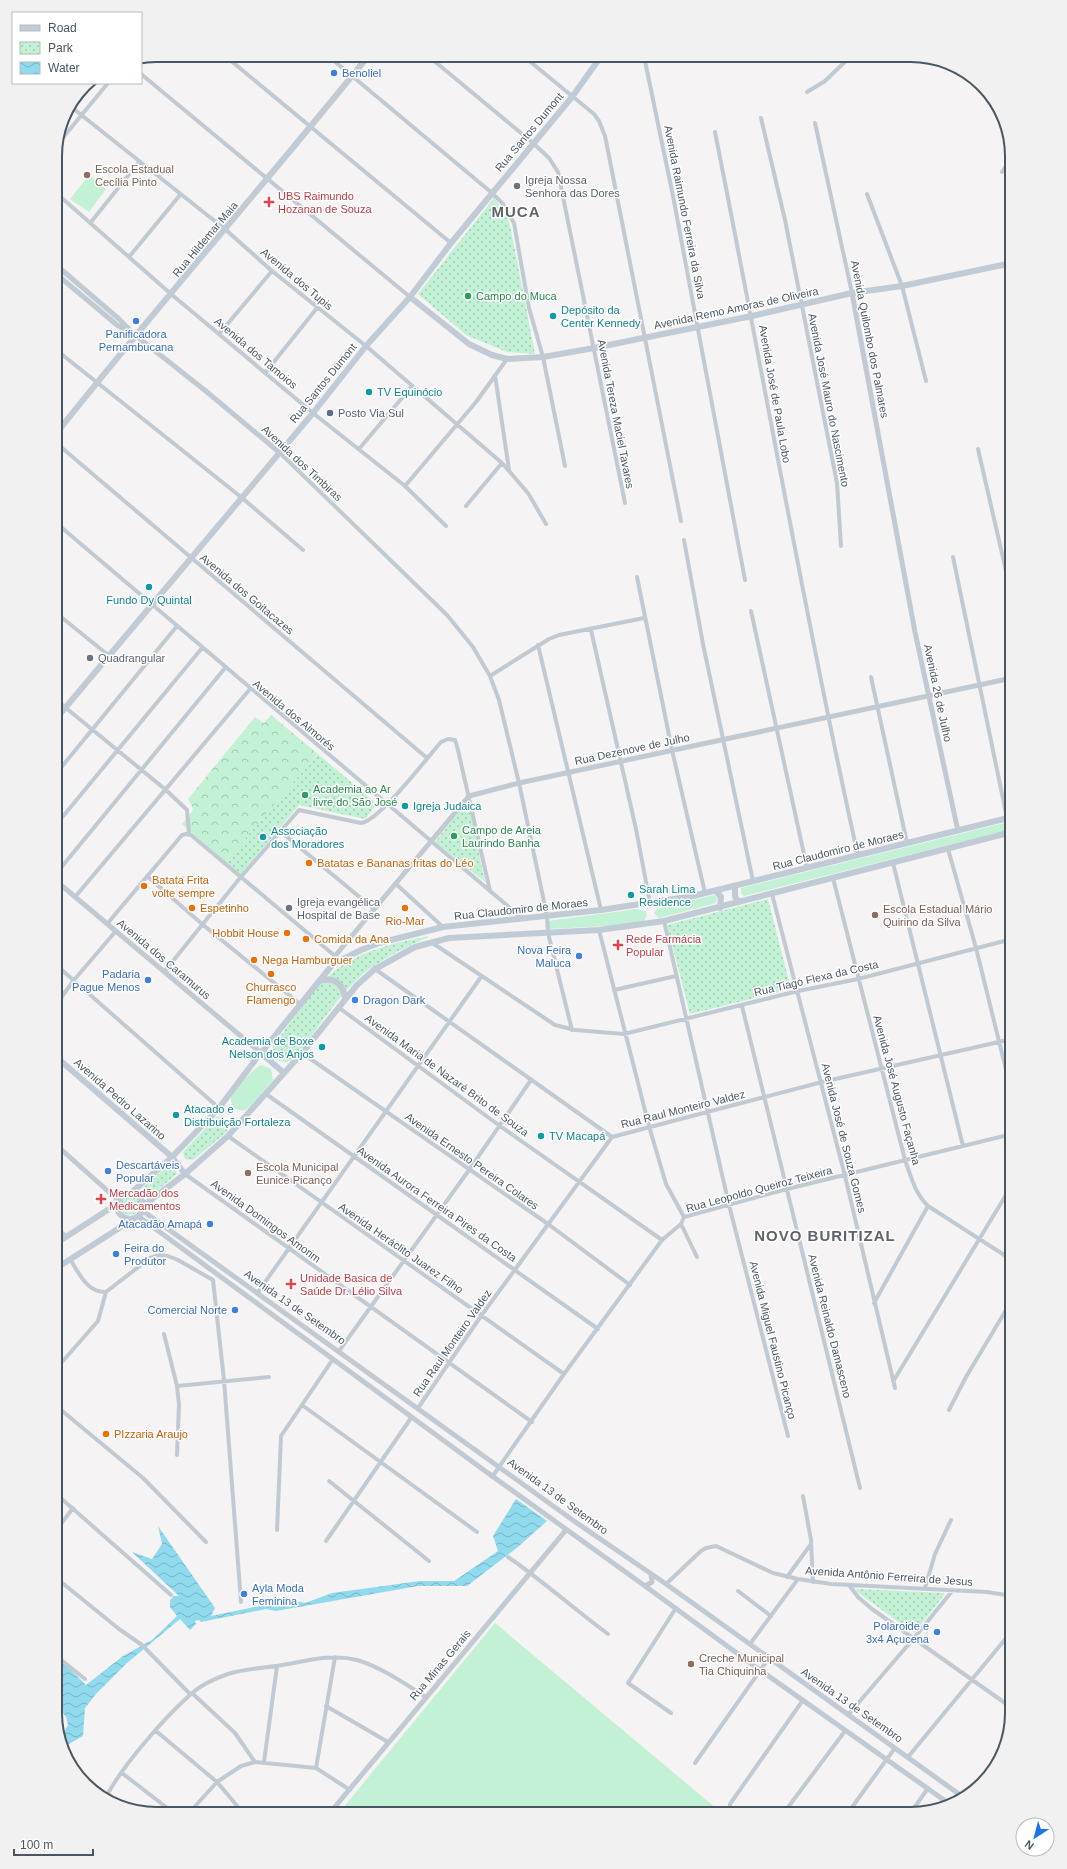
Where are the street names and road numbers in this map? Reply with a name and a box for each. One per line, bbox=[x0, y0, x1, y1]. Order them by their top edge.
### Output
street label: Rua Santos Dumont bbox=[493, 90, 565, 174]
street label: Avenida Raimundo Ferreira da Silva bbox=[662, 124, 708, 301]
street label: Rua Hildemar Maia bbox=[170, 198, 240, 279]
street label: Avenida dos Tupis bbox=[259, 246, 336, 313]
street label: Avenida Quilombo dos Palmares bbox=[849, 259, 891, 419]
street label: Avenida Remo Amoras de Oliveira bbox=[653, 284, 820, 331]
street label: Avenida José Mauro do Nascimento bbox=[806, 312, 852, 488]
street label: Avenida dos Tamoios bbox=[212, 315, 300, 391]
street label: Avenida José de Paula Lobo bbox=[757, 324, 793, 464]
street label: Avenida Tereza Maciel Tavares bbox=[596, 338, 636, 490]
street label: Rua Santos Dumont bbox=[287, 341, 359, 425]
street label: Avenida dos Timbiras bbox=[260, 423, 345, 504]
street label: Avenida dos Goitacazes bbox=[198, 551, 297, 637]
street label: Avenida 26 de Julho bbox=[922, 643, 954, 743]
street label: Avenida dos Aimorés bbox=[251, 677, 338, 753]
street label: Rua Dezenove de Julho bbox=[573, 731, 691, 767]
street label: Rua Claudomiro de Moraes bbox=[771, 828, 905, 872]
street label: Rua Claudomiro de Moraes bbox=[453, 896, 589, 922]
street label: Avenida dos Caramurus bbox=[115, 917, 213, 1002]
street label: Rua Tiago Flexa da Costa bbox=[753, 958, 880, 998]
street label: Avenida Maria de Nazaré Brito de Souza bbox=[363, 1012, 532, 1139]
street label: Avenida José Augusto Façanha bbox=[871, 1014, 923, 1167]
street label: Avenida Pedro Lazarino bbox=[72, 1056, 168, 1142]
street label: Avenida José de Souza Gomes bbox=[820, 1062, 869, 1215]
street label: Rua Raul Monteiro Valdez bbox=[620, 1088, 746, 1130]
street label: Avenida Ernesto Pereira Colares bbox=[403, 1110, 541, 1212]
street label: Avenida Aurora Ferreira Pires da Costa bbox=[355, 1144, 520, 1264]
street label: Rua Leopoldo Queiroz Teixeira bbox=[685, 1163, 834, 1214]
street label: Avenida Domingos Amorim bbox=[209, 1177, 323, 1265]
street label: Avenida Heráclito Juarez Filho bbox=[337, 1200, 465, 1296]
street label: Avenida Reinaldo Damasceno bbox=[806, 1253, 854, 1399]
street label: Avenida Miguel Faustino Picanço bbox=[748, 1260, 798, 1420]
street label: Avenida 13 de Setembro bbox=[242, 1267, 348, 1347]
street label: Rua Raul Monteiro Valdez bbox=[410, 1287, 494, 1399]
street label: Avenida 13 de Setembro bbox=[506, 1456, 610, 1536]
street label: Avenida Antônio Ferreira de Jesus bbox=[805, 1564, 974, 1588]
street label: Rua Minas Gerais bbox=[407, 1627, 473, 1703]
street label: Avenida 13 de Setembro bbox=[799, 1665, 905, 1745]

